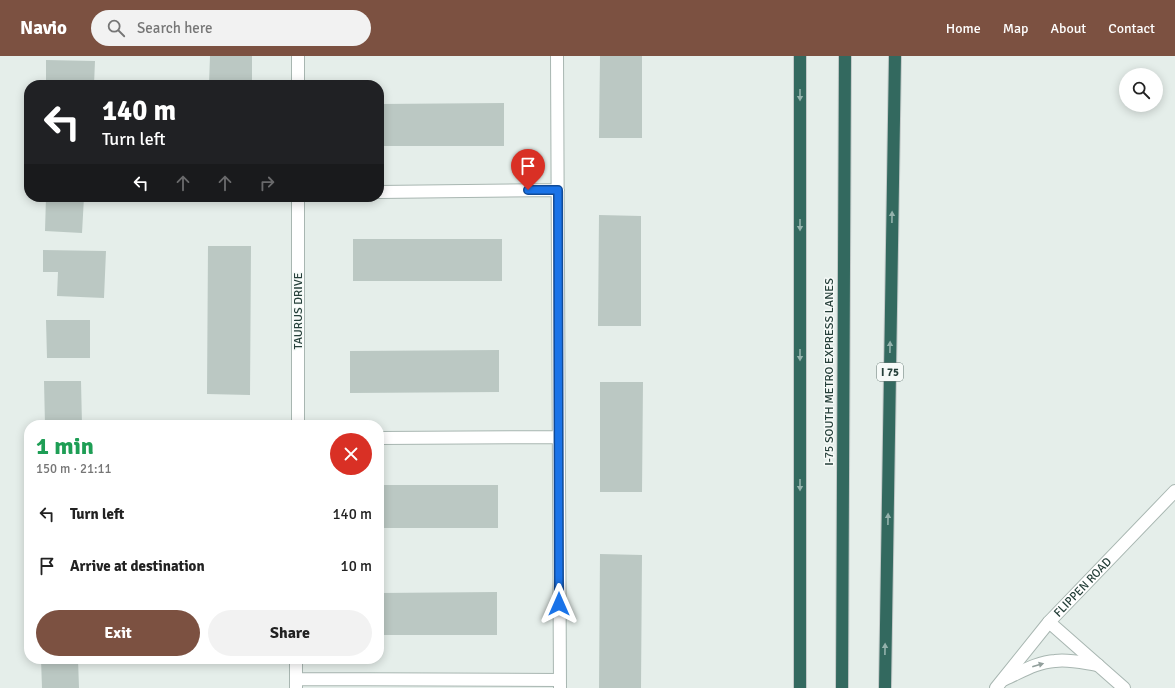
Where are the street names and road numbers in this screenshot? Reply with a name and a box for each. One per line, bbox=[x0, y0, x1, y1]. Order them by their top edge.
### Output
street label: TAURUS DRIVE bbox=[291, 272, 306, 349]
street label: I-75 SOUTH METRO EXPRESS LANES bbox=[822, 278, 837, 466]
road number: I 75 bbox=[877, 363, 903, 381]
street label: FLIPPEN ROAD bbox=[1051, 554, 1115, 620]

